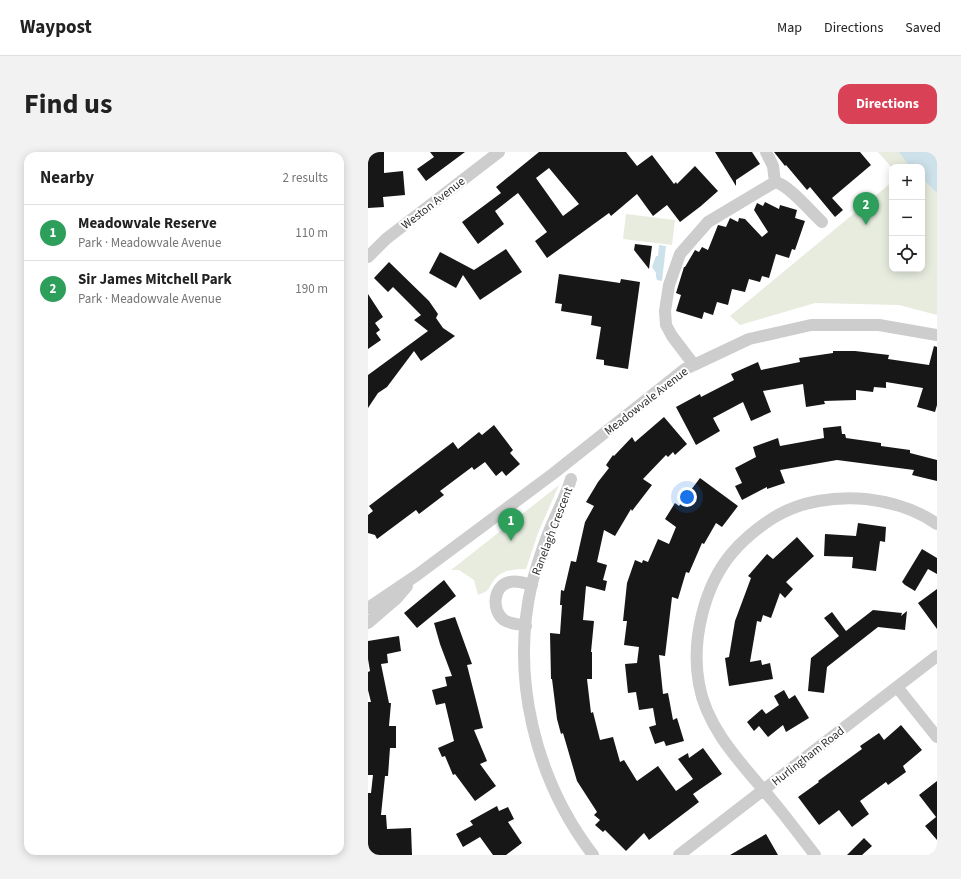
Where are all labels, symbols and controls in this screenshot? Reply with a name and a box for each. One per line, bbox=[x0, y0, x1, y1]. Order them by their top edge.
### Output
text: Waypost bbox=[20, 14, 92, 41]
text: Map bbox=[777, 18, 802, 38]
text: Directions bbox=[824, 18, 883, 38]
text: Saved bbox=[905, 18, 941, 38]
text: Find us bbox=[24, 84, 112, 124]
button: Directions bbox=[838, 84, 937, 124]
map controls bbox=[889, 164, 925, 272]
button: + bbox=[889, 164, 925, 200]
text: Nearby bbox=[40, 166, 94, 190]
text: 2 results bbox=[283, 169, 328, 187]
street label: Weston Avenue bbox=[398, 173, 469, 234]
pin: 2 bbox=[853, 192, 879, 225]
button: − bbox=[889, 200, 925, 236]
text: Meadowvale Reserve bbox=[78, 213, 217, 234]
text: 1 bbox=[50, 224, 56, 242]
text: 110 m bbox=[295, 224, 328, 242]
text: Park · Meadowvale Avenue bbox=[78, 234, 221, 252]
button: locate bbox=[889, 236, 925, 272]
text: Sir James Mitchell Park bbox=[78, 269, 232, 290]
text: 2 bbox=[50, 280, 56, 298]
text: 190 m bbox=[295, 280, 328, 298]
text: Park · Meadowvale Avenue bbox=[78, 290, 221, 308]
street label: Meadowvale Avenue bbox=[601, 363, 692, 440]
street label: Ranelagh Crescent bbox=[528, 485, 577, 578]
your location bbox=[677, 487, 697, 507]
pin: 1 bbox=[498, 508, 524, 541]
street label: Hurlingham Road bbox=[768, 723, 848, 790]

